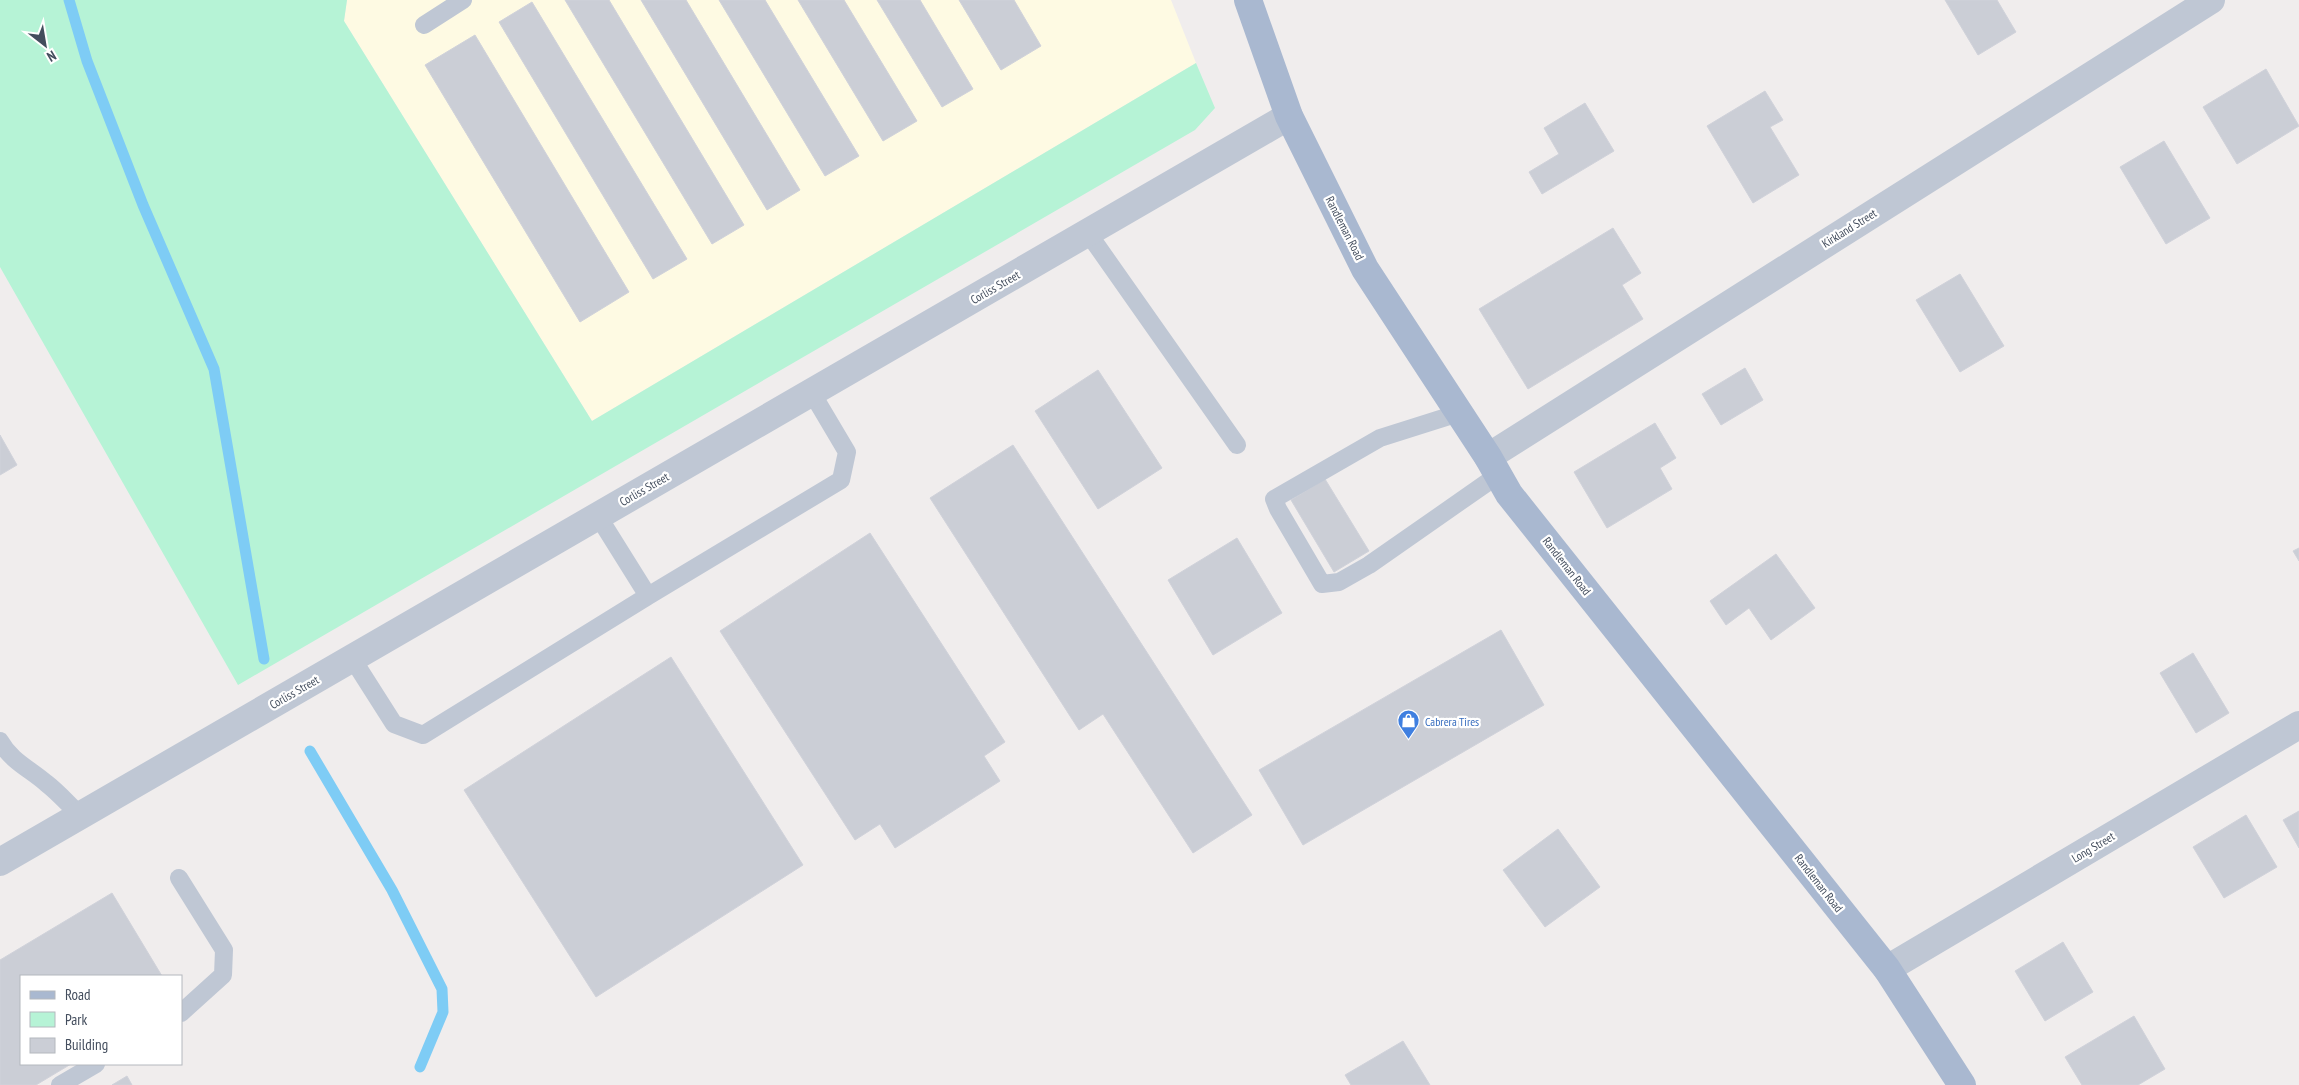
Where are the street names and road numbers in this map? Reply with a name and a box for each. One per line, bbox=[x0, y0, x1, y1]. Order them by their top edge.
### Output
street label: Randleman Road bbox=[1322, 194, 1368, 262]
street label: Kirkland Street bbox=[1819, 205, 1880, 251]
street label: Corliss Street bbox=[968, 267, 1023, 307]
street label: Corliss Street bbox=[617, 469, 672, 509]
street label: Randleman Road bbox=[1540, 534, 1594, 598]
street label: Corliss Street bbox=[267, 672, 322, 712]
street label: Long Street bbox=[2069, 828, 2118, 866]
street label: Randleman Road bbox=[1792, 851, 1846, 915]

